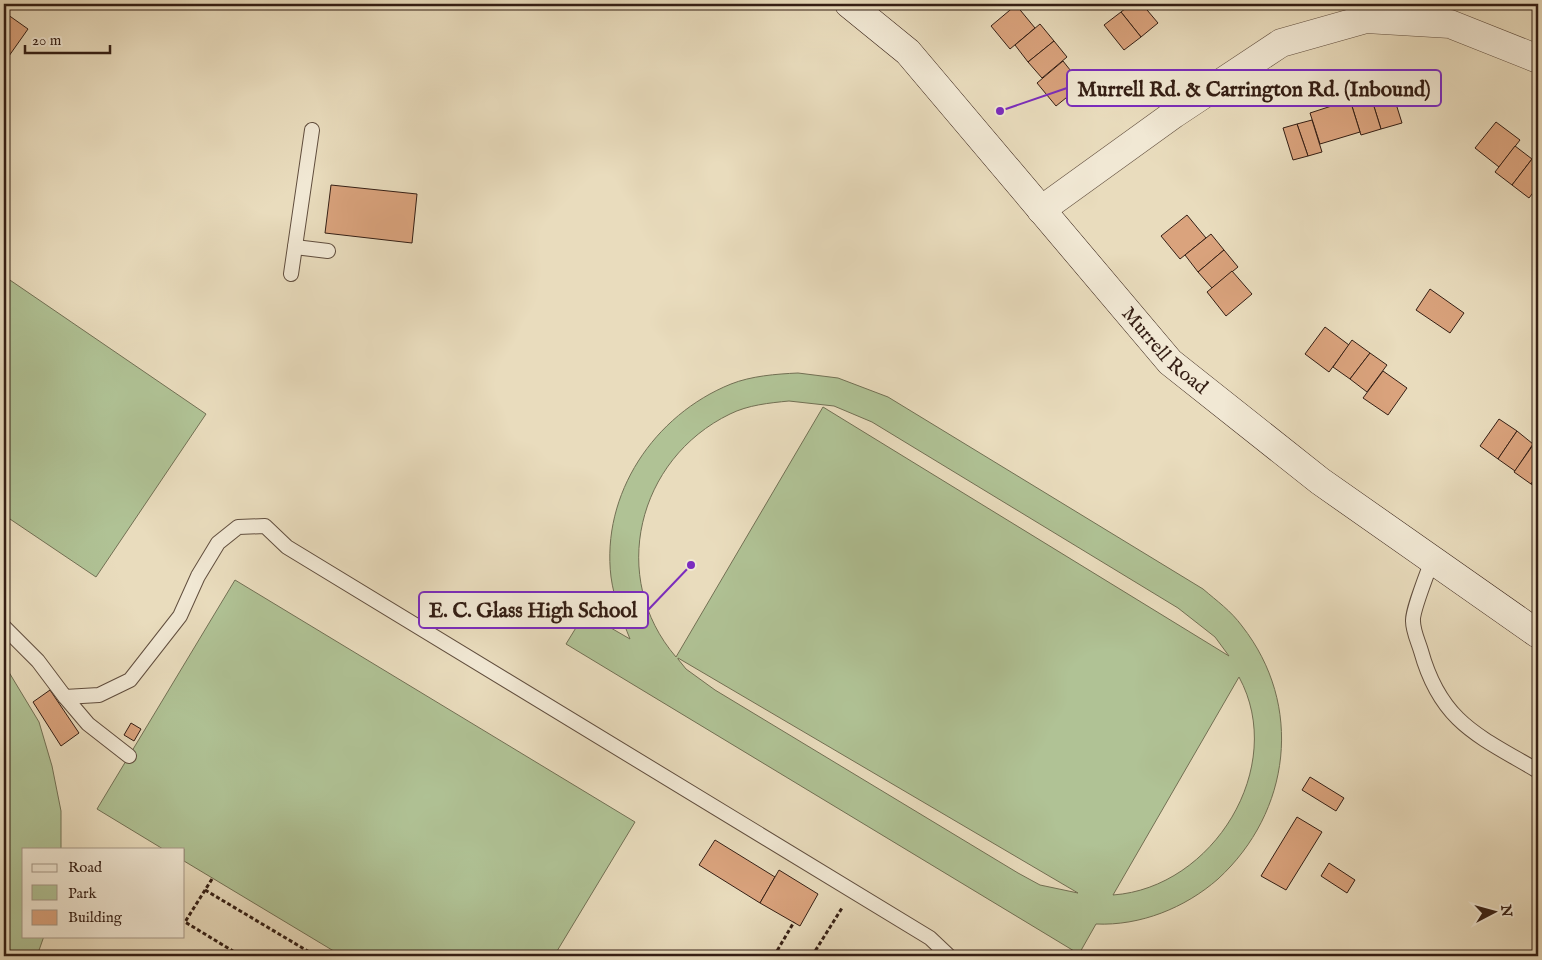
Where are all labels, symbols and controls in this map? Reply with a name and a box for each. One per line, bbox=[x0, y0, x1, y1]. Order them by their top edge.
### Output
scale bar bbox=[25, 22, 110, 54]
text: 20 m bbox=[32, 31, 62, 50]
callout: Murrell Rd. & Carrington Rd. (Inbound) bbox=[1067, 70, 1441, 106]
text: Murrell Rd. & Carrington Rd. (Inbound) bbox=[1077, 77, 1431, 104]
street label: Murrell Road bbox=[1116, 301, 1213, 400]
callout: E. C. Glass High School bbox=[419, 592, 648, 628]
text: E. C. Glass High School bbox=[429, 598, 638, 625]
legend bbox=[22, 848, 185, 938]
text: Road bbox=[68, 858, 103, 877]
text: Park bbox=[68, 884, 98, 903]
north arrow bbox=[1470, 888, 1520, 938]
text: N bbox=[1496, 903, 1516, 918]
text: Building bbox=[68, 908, 123, 927]

